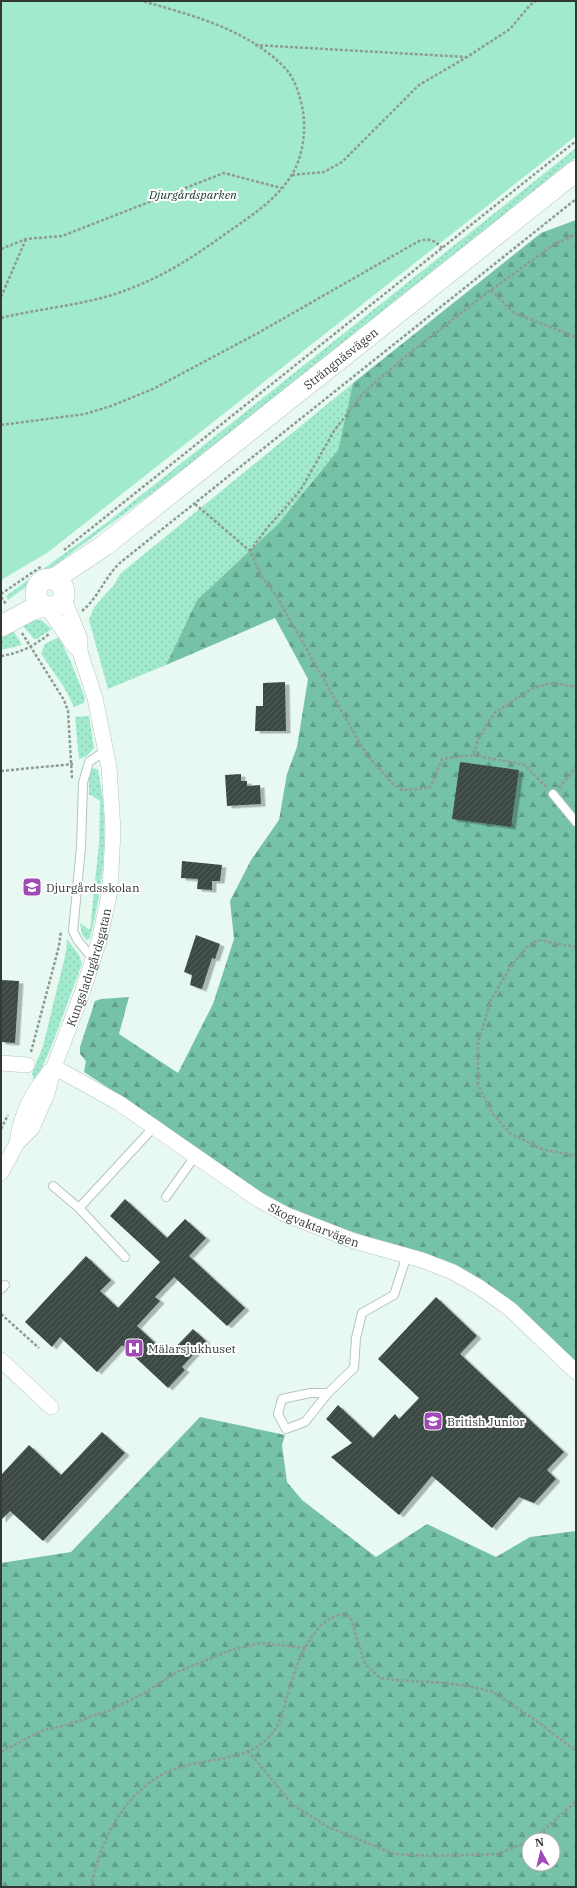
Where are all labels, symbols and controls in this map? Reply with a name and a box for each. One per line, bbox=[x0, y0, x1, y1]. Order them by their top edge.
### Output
park label: Djurgårdsparken bbox=[148, 187, 237, 202]
street label: Strängnäsvägen bbox=[300, 324, 381, 392]
school or university icon: Djurgårdsskolan bbox=[21, 876, 43, 898]
place label: Djurgårdsskolan bbox=[46, 880, 140, 895]
street label: Kungsladugårdsgatan bbox=[63, 906, 114, 1028]
street label: Skogvaktarvägen bbox=[266, 1199, 361, 1250]
hospital icon: Mälarsjukhuset bbox=[123, 1337, 145, 1359]
place label: Mälarsjukhuset bbox=[148, 1341, 236, 1356]
school or university icon: British Junior bbox=[422, 1410, 444, 1432]
place label: British Junior bbox=[447, 1414, 525, 1429]
north arrow bbox=[521, 1832, 561, 1872]
text: N bbox=[534, 1835, 545, 1850]

